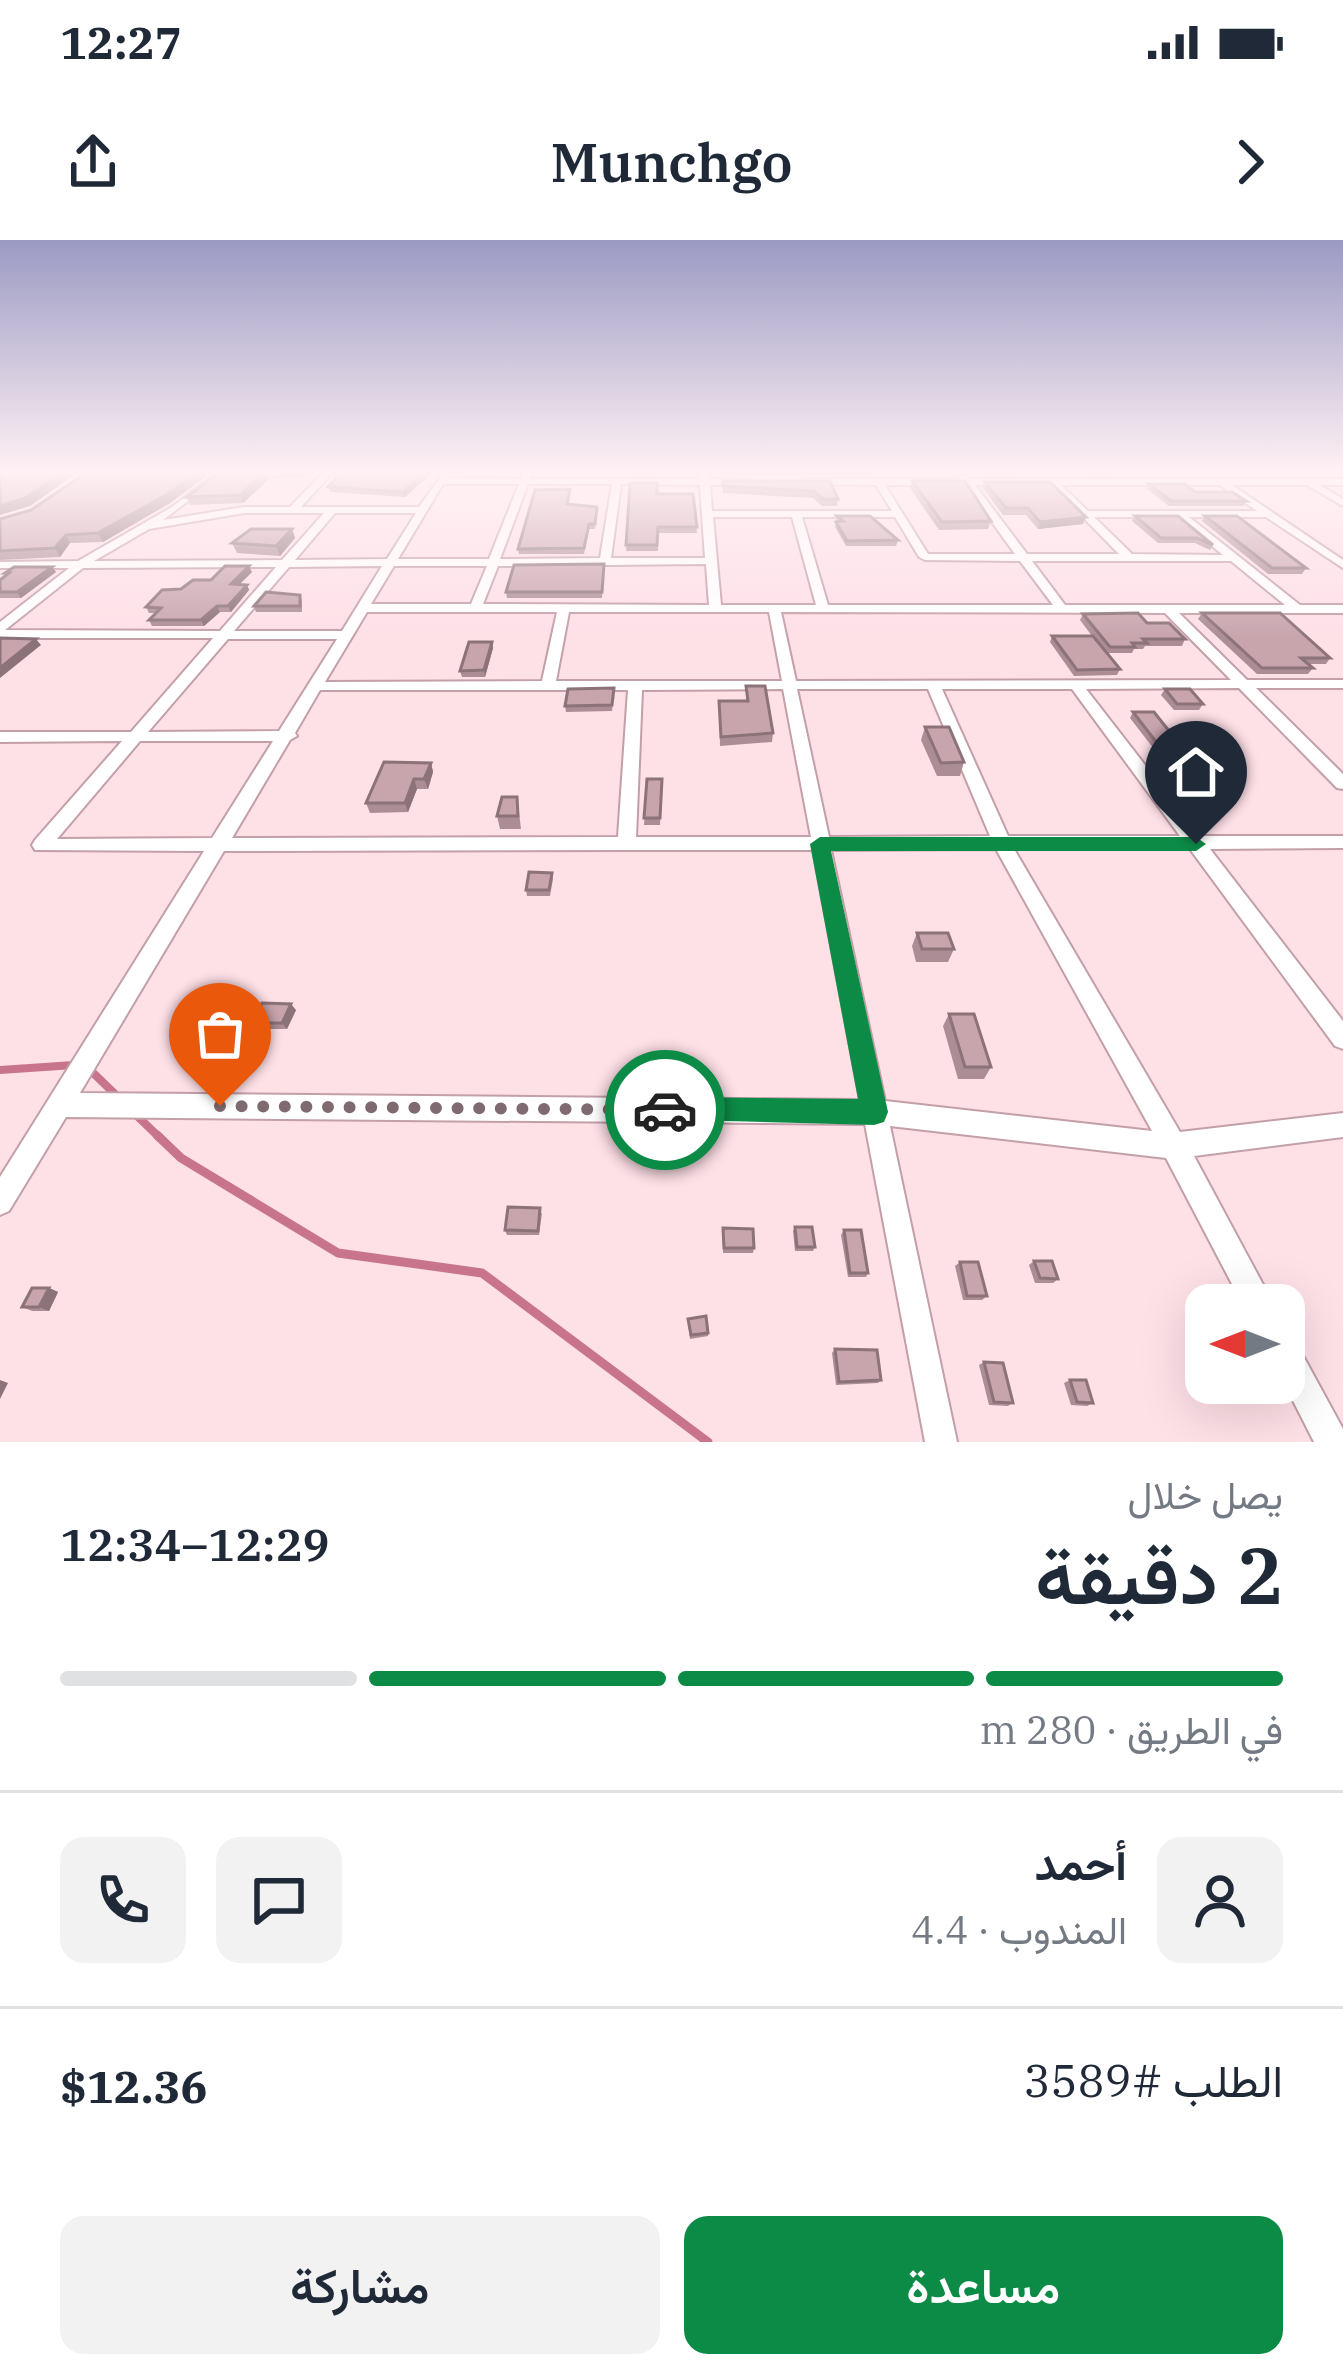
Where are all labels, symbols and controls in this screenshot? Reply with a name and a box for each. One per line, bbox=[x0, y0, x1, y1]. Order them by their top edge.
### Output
text: 12:27 bbox=[60, 13, 182, 71]
text: Munchgo bbox=[550, 127, 793, 197]
icon: share bbox=[60, 129, 126, 195]
icon: forward bbox=[1217, 129, 1283, 195]
pin bbox=[1145, 721, 1247, 844]
icon: home bbox=[1163, 739, 1229, 805]
pin bbox=[169, 983, 271, 1106]
icon: bag bbox=[187, 1001, 253, 1067]
courier bbox=[605, 1050, 725, 1170]
icon: car bbox=[632, 1077, 698, 1143]
north arrow bbox=[1185, 1284, 1305, 1404]
map controls bbox=[1185, 1284, 1305, 1404]
text: يصل خلال bbox=[1128, 1469, 1283, 1520]
text: 12:29–12:34 bbox=[60, 1515, 329, 1573]
text: 2 دقيقة bbox=[1035, 1524, 1283, 1625]
text: في الطريق · 280 m bbox=[980, 1704, 1283, 1755]
text: أحمد bbox=[1035, 1834, 1127, 1892]
button: phone bbox=[60, 1837, 186, 1963]
button: chat bbox=[216, 1837, 342, 1963]
button: person bbox=[1157, 1837, 1283, 1963]
text: المندوب · 4.4 bbox=[911, 1904, 1127, 1955]
text: الطلب #3589 bbox=[1023, 2051, 1283, 2109]
text: $12.36 bbox=[60, 2057, 207, 2115]
button: مشاركة bbox=[60, 2216, 660, 2354]
button: مساعدة bbox=[684, 2216, 1283, 2354]

